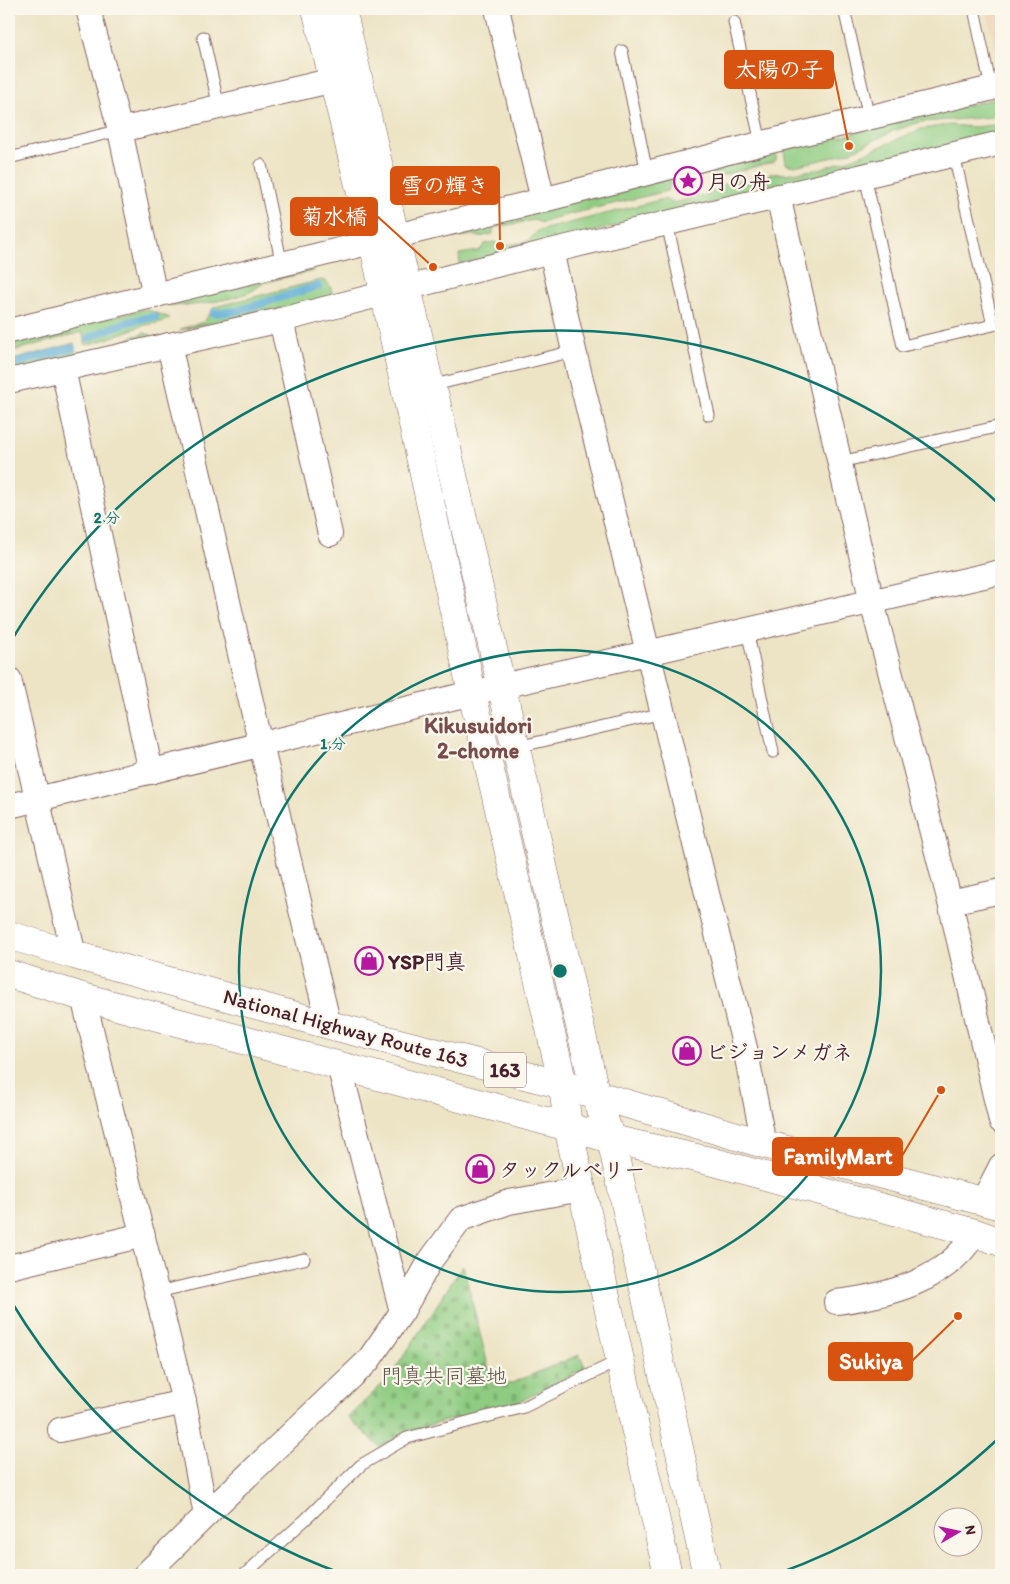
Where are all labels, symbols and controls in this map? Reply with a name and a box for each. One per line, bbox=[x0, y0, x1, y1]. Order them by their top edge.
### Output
callout: 太陽の子 bbox=[725, 51, 833, 88]
text: 太陽の子 bbox=[735, 56, 823, 83]
place icon: 月の舟 bbox=[673, 166, 703, 196]
callout: 雪の輝き bbox=[391, 167, 499, 204]
place label: 月の舟 bbox=[707, 169, 770, 194]
text: 雪の輝き bbox=[401, 172, 489, 199]
callout: 菊水橋 bbox=[291, 198, 377, 235]
text: 菊水橋 bbox=[301, 203, 367, 230]
text: 2 分 bbox=[94, 509, 120, 527]
district label: Kikusuidori 2-chome bbox=[424, 712, 532, 764]
text: 1 分 bbox=[320, 735, 346, 753]
shop icon: YSP門真 bbox=[354, 946, 384, 976]
place label: YSP門真 bbox=[387, 949, 466, 974]
centre of rings bbox=[551, 962, 569, 980]
street label: National Highway Route 163 bbox=[221, 983, 471, 1073]
shop icon: ビジョンメガネ bbox=[672, 1036, 702, 1066]
place label: ビジョンメガネ bbox=[706, 1039, 853, 1064]
road number: 163 bbox=[484, 1052, 526, 1088]
callout: FamilyMart bbox=[773, 1138, 902, 1175]
text: FamilyMart bbox=[784, 1143, 893, 1170]
shop icon: タックルベリー bbox=[465, 1154, 495, 1184]
place label: タックルベリー bbox=[499, 1157, 645, 1182]
callout: Sukiya bbox=[829, 1343, 912, 1380]
text: Sukiya bbox=[839, 1348, 903, 1375]
park label: 門真共同墓地 bbox=[381, 1363, 507, 1388]
north arrow bbox=[932, 1506, 982, 1556]
text: N bbox=[961, 1524, 979, 1536]

